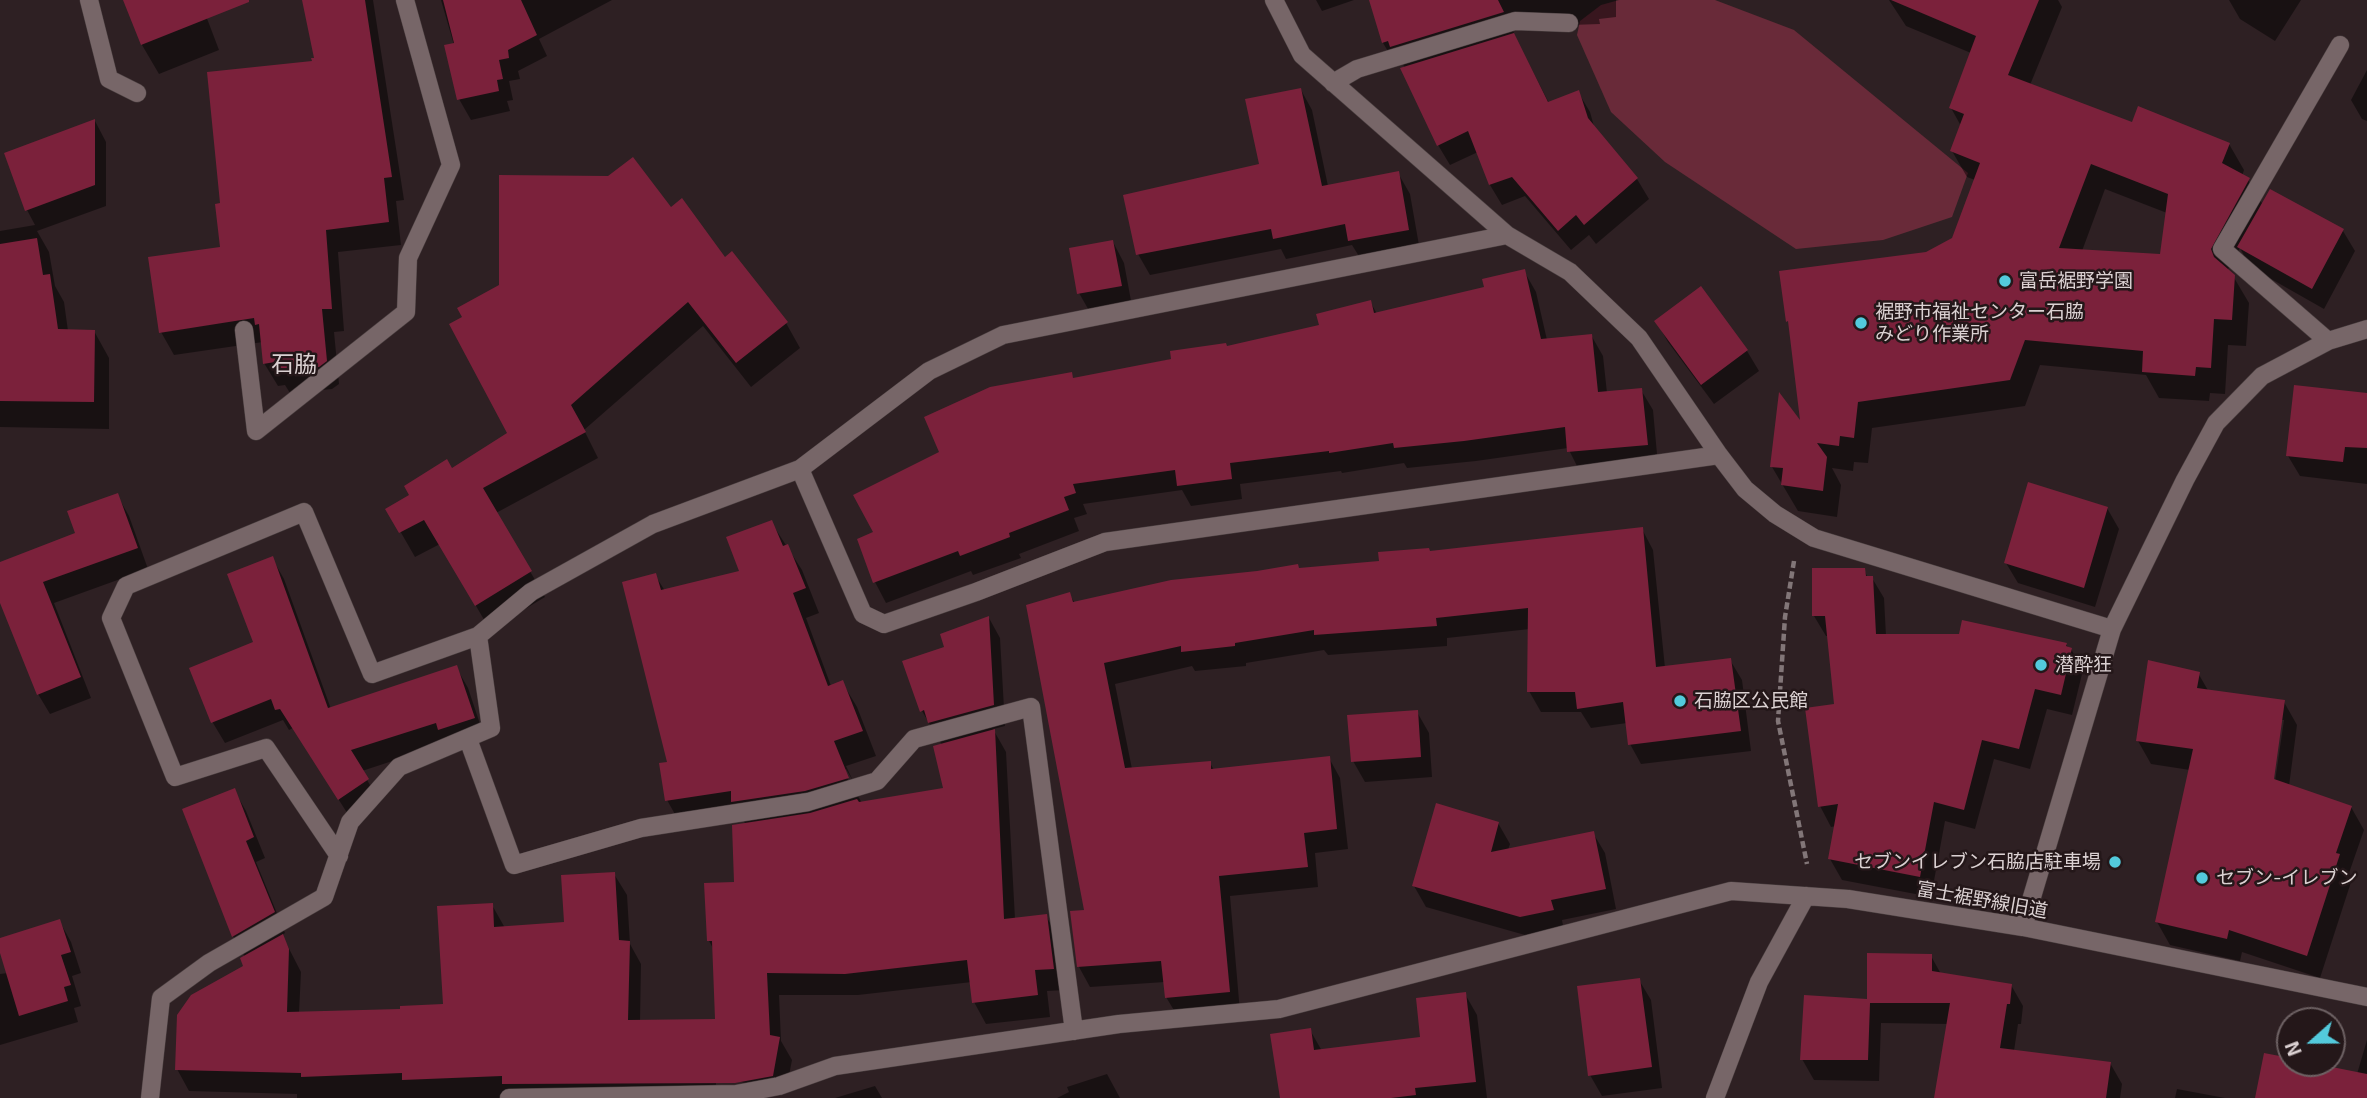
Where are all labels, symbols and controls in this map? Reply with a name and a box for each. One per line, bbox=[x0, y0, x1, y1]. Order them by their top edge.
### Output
place label: 富岳裾野学園 bbox=[2019, 270, 2133, 292]
marker: 富岳裾野学園 bbox=[1997, 273, 2013, 289]
place label: 裾野市福祉センター石脇 みどり作業所 bbox=[1875, 301, 2084, 345]
marker: 裾野市福祉センター石脇 みどり作業所 bbox=[1853, 315, 1869, 331]
district label: 石脇 bbox=[271, 350, 317, 378]
place label: 潜酔狂 bbox=[2055, 654, 2112, 676]
marker: 潜酔狂 bbox=[2033, 657, 2049, 673]
place label: 石脇区公民館 bbox=[1694, 690, 1808, 712]
marker: 石脇区公民館 bbox=[1672, 693, 1688, 709]
place label: セブンイレブン石脇店駐車場 bbox=[1854, 851, 2101, 873]
marker: セブンイレブン石脇店駐車場 bbox=[2107, 854, 2123, 870]
place label: セブン-イレブン bbox=[2216, 867, 2358, 889]
marker: セブン-イレブン bbox=[2194, 870, 2210, 886]
street label: 富士裾野線旧道 bbox=[1915, 877, 2049, 923]
north arrow bbox=[2276, 1007, 2346, 1077]
text: N bbox=[2280, 1038, 2306, 1060]

